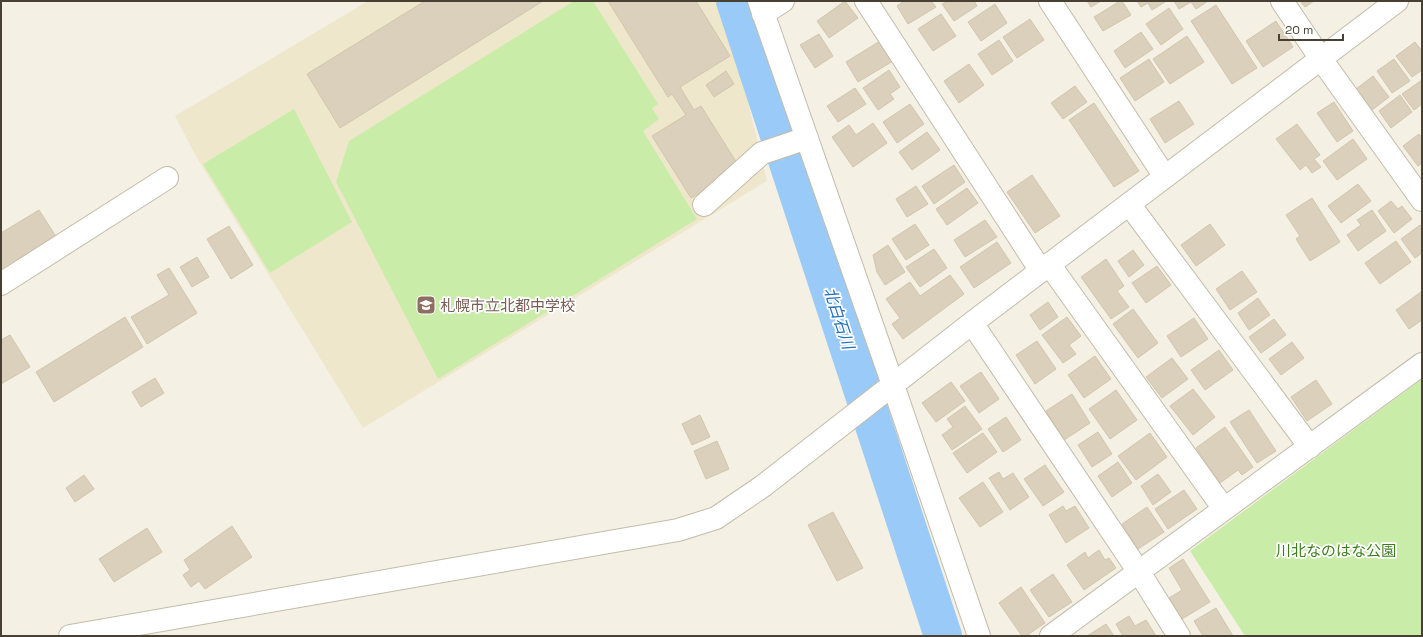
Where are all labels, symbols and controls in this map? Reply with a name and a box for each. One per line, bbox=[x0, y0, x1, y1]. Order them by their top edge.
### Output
scale bar bbox=[1279, 16, 1343, 42]
text: 20 m bbox=[1285, 22, 1313, 38]
water label: 北白石川 bbox=[819, 284, 859, 354]
school or university icon: 札幌市立北都中学校 bbox=[415, 294, 437, 316]
place label: 札幌市立北都中学校 bbox=[440, 296, 575, 315]
park label: 川北なのはな公園 bbox=[1276, 541, 1396, 560]

